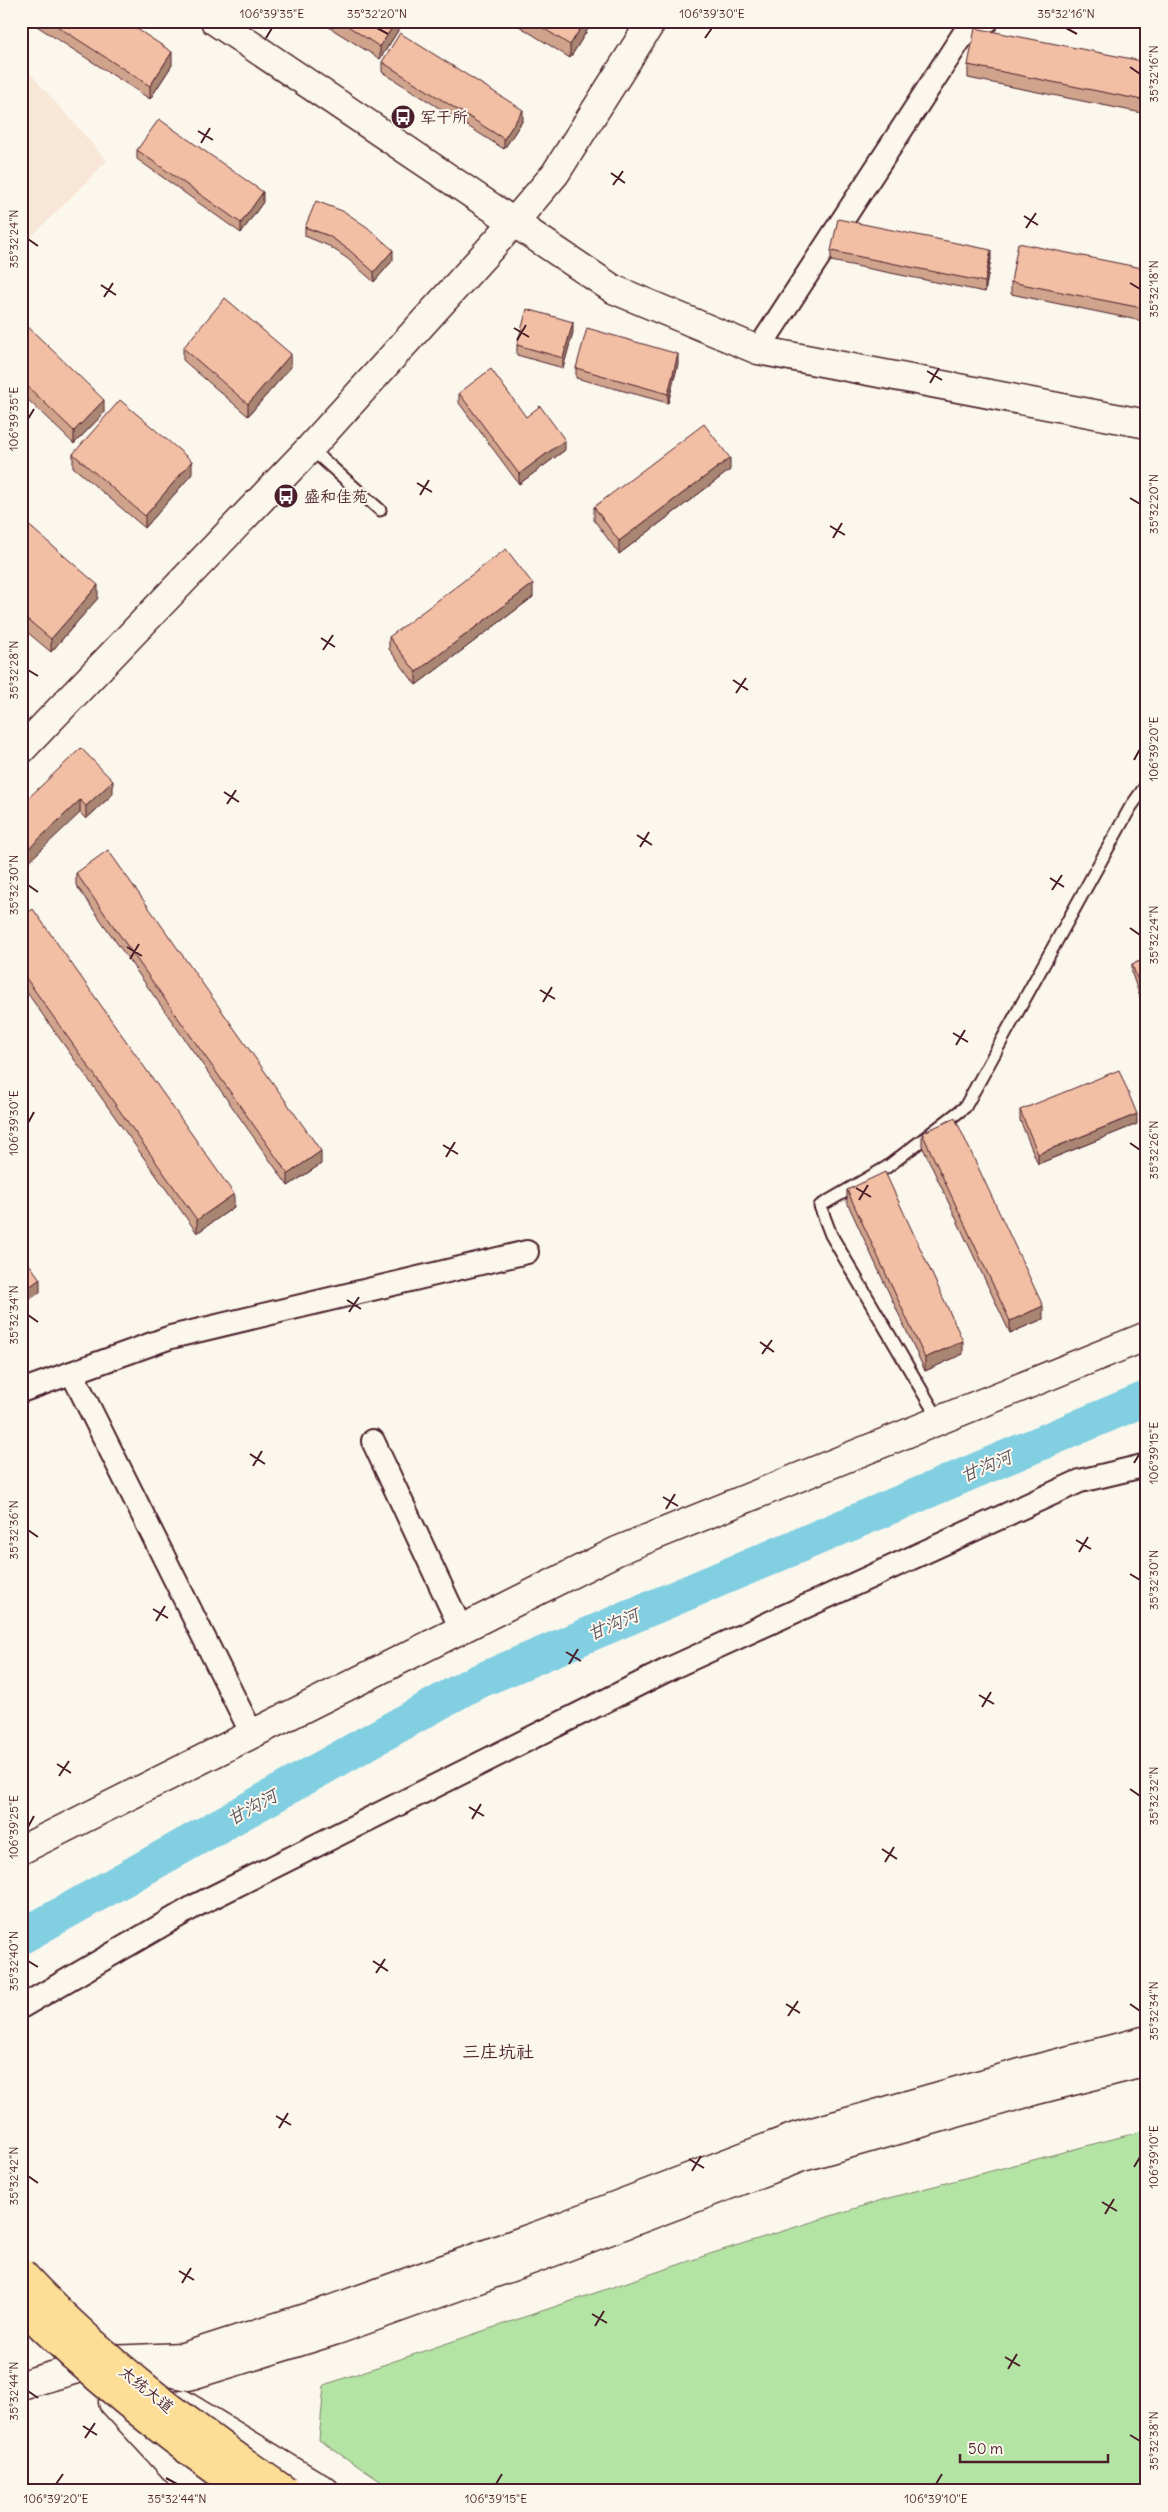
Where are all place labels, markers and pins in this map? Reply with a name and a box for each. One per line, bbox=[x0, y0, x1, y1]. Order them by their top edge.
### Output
bus stop icon: 军干所 bbox=[390, 104, 416, 130]
place label: 军干所 bbox=[420, 107, 468, 127]
bus stop icon: 盛和佳苑 bbox=[273, 483, 299, 509]
place label: 盛和佳苑 bbox=[304, 486, 368, 506]

